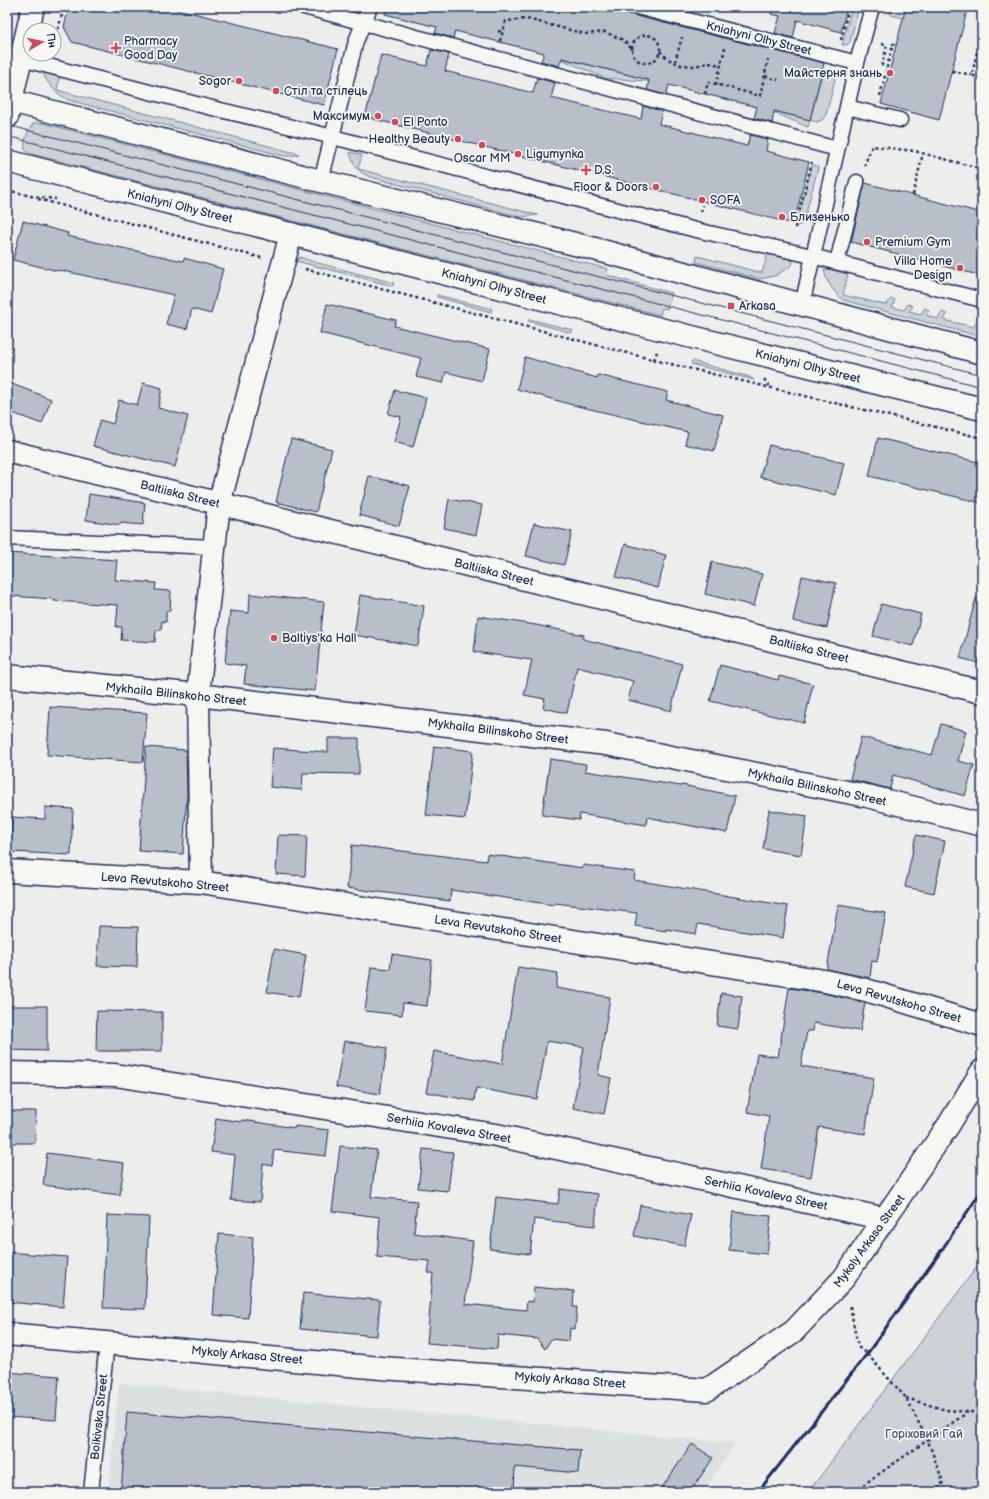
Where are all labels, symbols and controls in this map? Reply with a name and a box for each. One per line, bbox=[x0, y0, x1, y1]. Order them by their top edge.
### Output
street label: Kniahyni Olhy Street bbox=[705, 18, 813, 59]
north arrow bbox=[22, 22, 62, 62]
text: Пн bbox=[44, 32, 59, 49]
place label: Pharmacy Good Day bbox=[124, 34, 178, 63]
marker: Pharmacy Good Day bbox=[111, 43, 121, 53]
place label: Майстерня знань bbox=[784, 66, 882, 81]
marker: Майстерня знань bbox=[885, 68, 895, 78]
place label: Sogor bbox=[199, 74, 232, 89]
marker: Sogor bbox=[234, 76, 244, 86]
place label: Стіл та стілець bbox=[284, 84, 367, 99]
marker: Стіл та стілець bbox=[271, 86, 281, 96]
place label: Максимум bbox=[313, 109, 370, 124]
marker: Максимум bbox=[373, 111, 383, 121]
place label: El Ponto bbox=[403, 115, 448, 130]
marker: El Ponto bbox=[390, 117, 400, 127]
place label: Healthy Beauty bbox=[369, 132, 451, 147]
marker: Healthy Beauty bbox=[453, 134, 463, 144]
marker: Oscar MM bbox=[477, 140, 487, 150]
place label: Ligumynka bbox=[526, 147, 584, 162]
marker: Ligumynka bbox=[513, 149, 523, 159]
place label: Oscar MM bbox=[454, 151, 510, 166]
place label: D.S. bbox=[594, 163, 614, 178]
marker: D.S. bbox=[581, 165, 591, 175]
place label: Floor & Doors bbox=[573, 180, 648, 195]
marker: Floor & Doors bbox=[651, 182, 661, 192]
street label: Kniahyni Olhy Street bbox=[126, 186, 234, 227]
place label: SOFA bbox=[710, 193, 741, 208]
marker: SOFA bbox=[697, 195, 707, 205]
place label: Близенько bbox=[790, 210, 849, 225]
marker: Близенько bbox=[777, 212, 787, 222]
place label: Premium Gym bbox=[875, 235, 951, 250]
marker: Premium Gym bbox=[862, 237, 872, 247]
place label: Villa Home Design bbox=[894, 254, 952, 283]
marker: Villa Home Design bbox=[955, 263, 965, 273]
street label: Kniahyni Olhy Street bbox=[440, 265, 548, 308]
place label: Arkasa bbox=[739, 299, 776, 314]
marker: Arkasa bbox=[726, 301, 736, 311]
street label: Kniahyni Olhy Street bbox=[754, 346, 862, 387]
street label: Baltiiska Street bbox=[139, 477, 221, 512]
street label: Baltiiska Street bbox=[453, 555, 535, 590]
place label: Baltiysʹka Hall bbox=[282, 631, 356, 646]
street label: Baltiiska Street bbox=[768, 632, 850, 667]
marker: Baltiysʹka Hall bbox=[269, 633, 279, 643]
street label: Mykhaila Bilinskoho Street bbox=[105, 680, 247, 709]
street label: Mykhaila Bilinskoho Street bbox=[427, 715, 569, 748]
street label: Mykhaila Bilinskoho Street bbox=[746, 765, 888, 810]
street label: Leva Revutskoho Street bbox=[100, 869, 230, 896]
street label: Leva Revutskoho Street bbox=[433, 912, 563, 947]
street label: Leva Revutskoho Street bbox=[835, 977, 963, 1027]
street label: Serhiia Kovaleva Street bbox=[386, 1110, 512, 1147]
street label: Serhiia Kovaleva Street bbox=[703, 1173, 829, 1214]
street label: Mykoly Arkasa Street bbox=[831, 1191, 908, 1291]
street label: Mykoly Arkasa Street bbox=[191, 1343, 304, 1368]
street label: Mykoly Arkasa Street bbox=[514, 1369, 626, 1392]
street label: Boikivska Street bbox=[88, 1373, 111, 1461]
park label: Горіховий Гай bbox=[885, 1427, 963, 1442]

